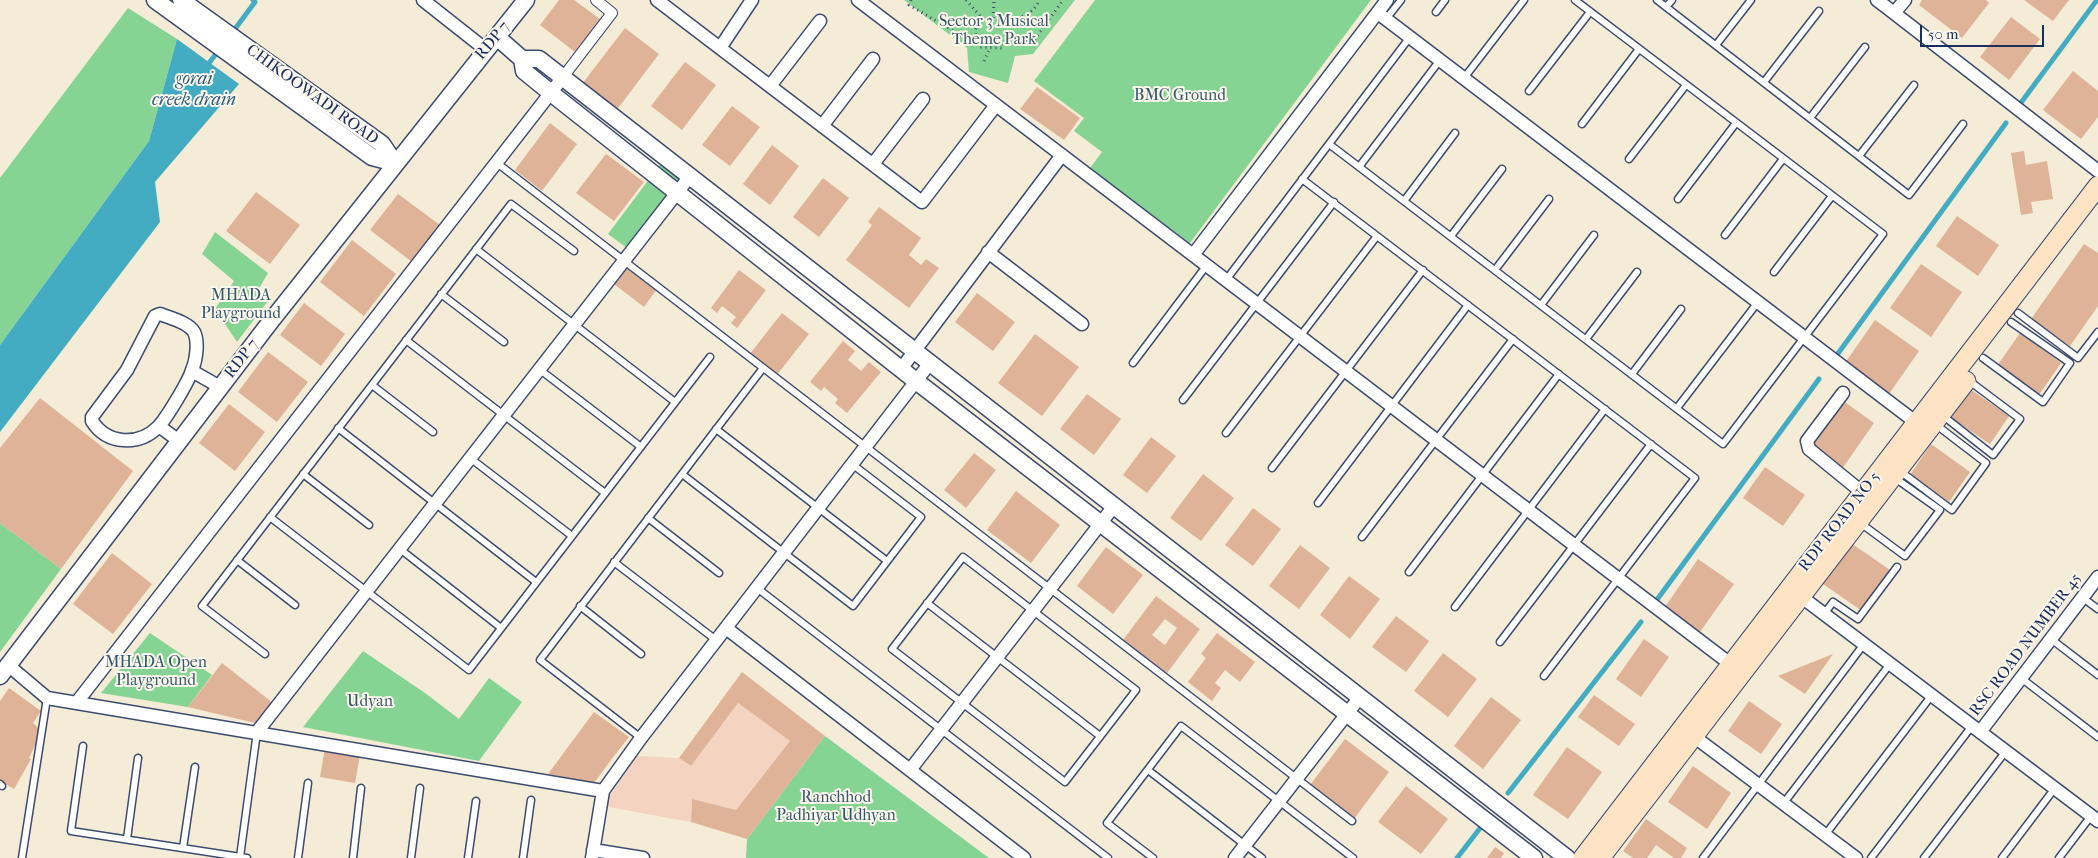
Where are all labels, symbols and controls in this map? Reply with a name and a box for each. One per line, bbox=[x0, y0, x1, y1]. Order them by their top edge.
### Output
park label: Sector 3 Musical Theme Park bbox=[939, 12, 1049, 50]
scale bar bbox=[1923, 15, 2047, 47]
street label: RDP 7 bbox=[471, 18, 515, 64]
text: 50 m bbox=[1928, 25, 1958, 43]
street label: CHIKOOWADI ROAD bbox=[242, 41, 382, 149]
water label: gorai creek drain bbox=[152, 69, 236, 112]
park label: BMC Ground bbox=[1134, 86, 1226, 106]
park label: MHADA Playground bbox=[201, 286, 281, 324]
street label: RDP 7 bbox=[221, 336, 263, 382]
street label: RDP ROAD NO 5 bbox=[1795, 468, 1885, 576]
street label: RSC ROAD NUMBER 45 bbox=[1966, 570, 2086, 720]
park label: MHADA Open Playground bbox=[105, 653, 207, 691]
park label: Udyan bbox=[347, 692, 393, 712]
park label: Ranchhod Padhiyar Udhyan bbox=[776, 788, 896, 826]

